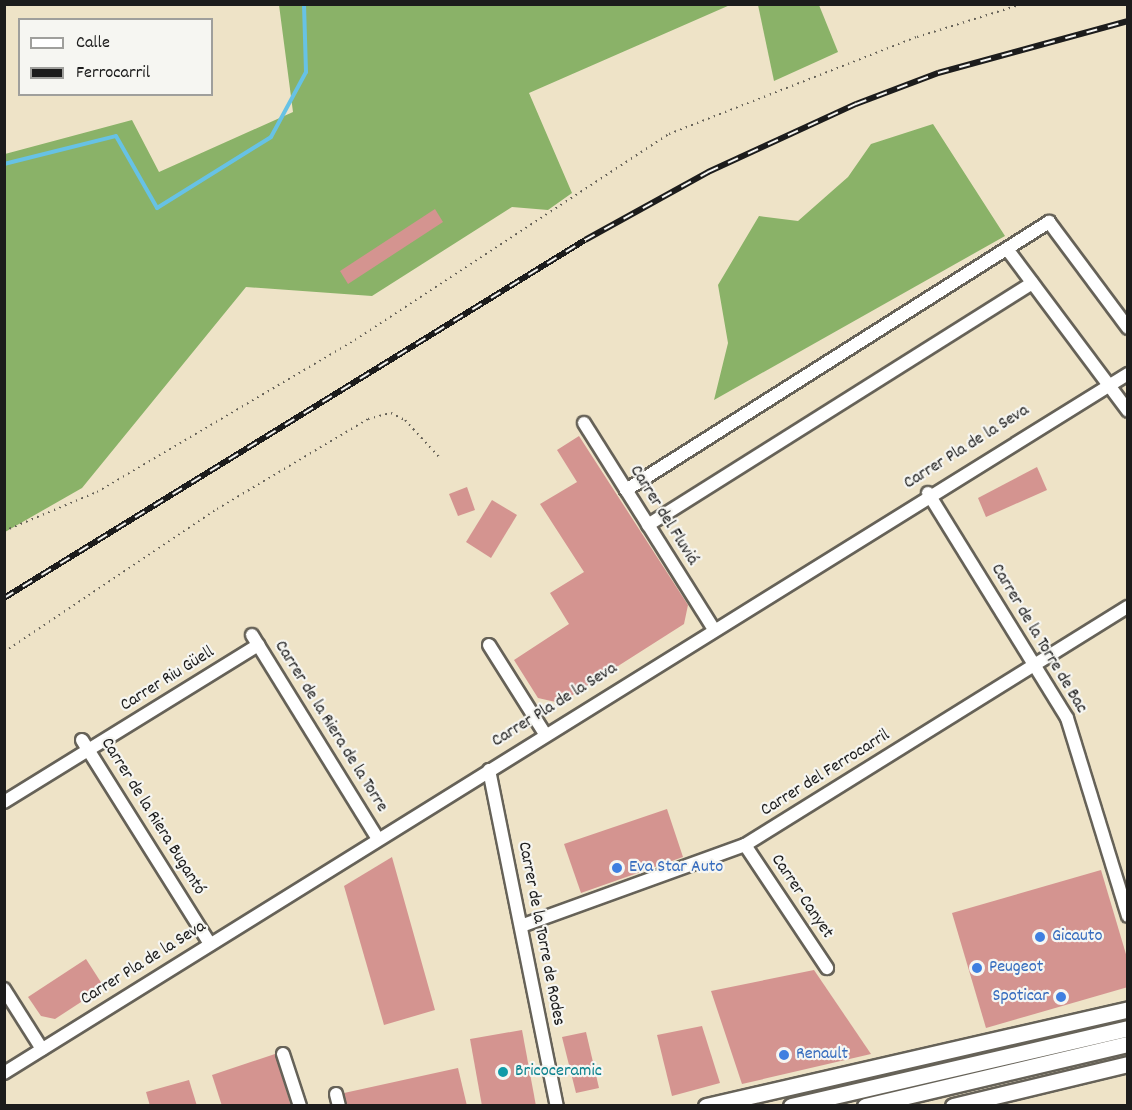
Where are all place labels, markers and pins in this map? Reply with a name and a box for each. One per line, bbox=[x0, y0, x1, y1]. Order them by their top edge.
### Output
place label: Eva Star Auto bbox=[629, 857, 723, 879]
marker: Eva Star Auto bbox=[610, 861, 624, 875]
place label: Gicauto bbox=[1052, 926, 1102, 948]
marker: Gicauto bbox=[1033, 930, 1047, 944]
place label: Peugeot bbox=[989, 957, 1043, 979]
marker: Peugeot bbox=[970, 961, 984, 975]
place label: Spoticar bbox=[992, 986, 1049, 1008]
marker: Spoticar bbox=[1054, 990, 1068, 1004]
place label: Renault bbox=[796, 1044, 848, 1066]
marker: Renault bbox=[777, 1048, 791, 1062]
place label: Bricoceramic bbox=[515, 1061, 602, 1083]
marker: Bricoceramic bbox=[496, 1065, 510, 1079]

